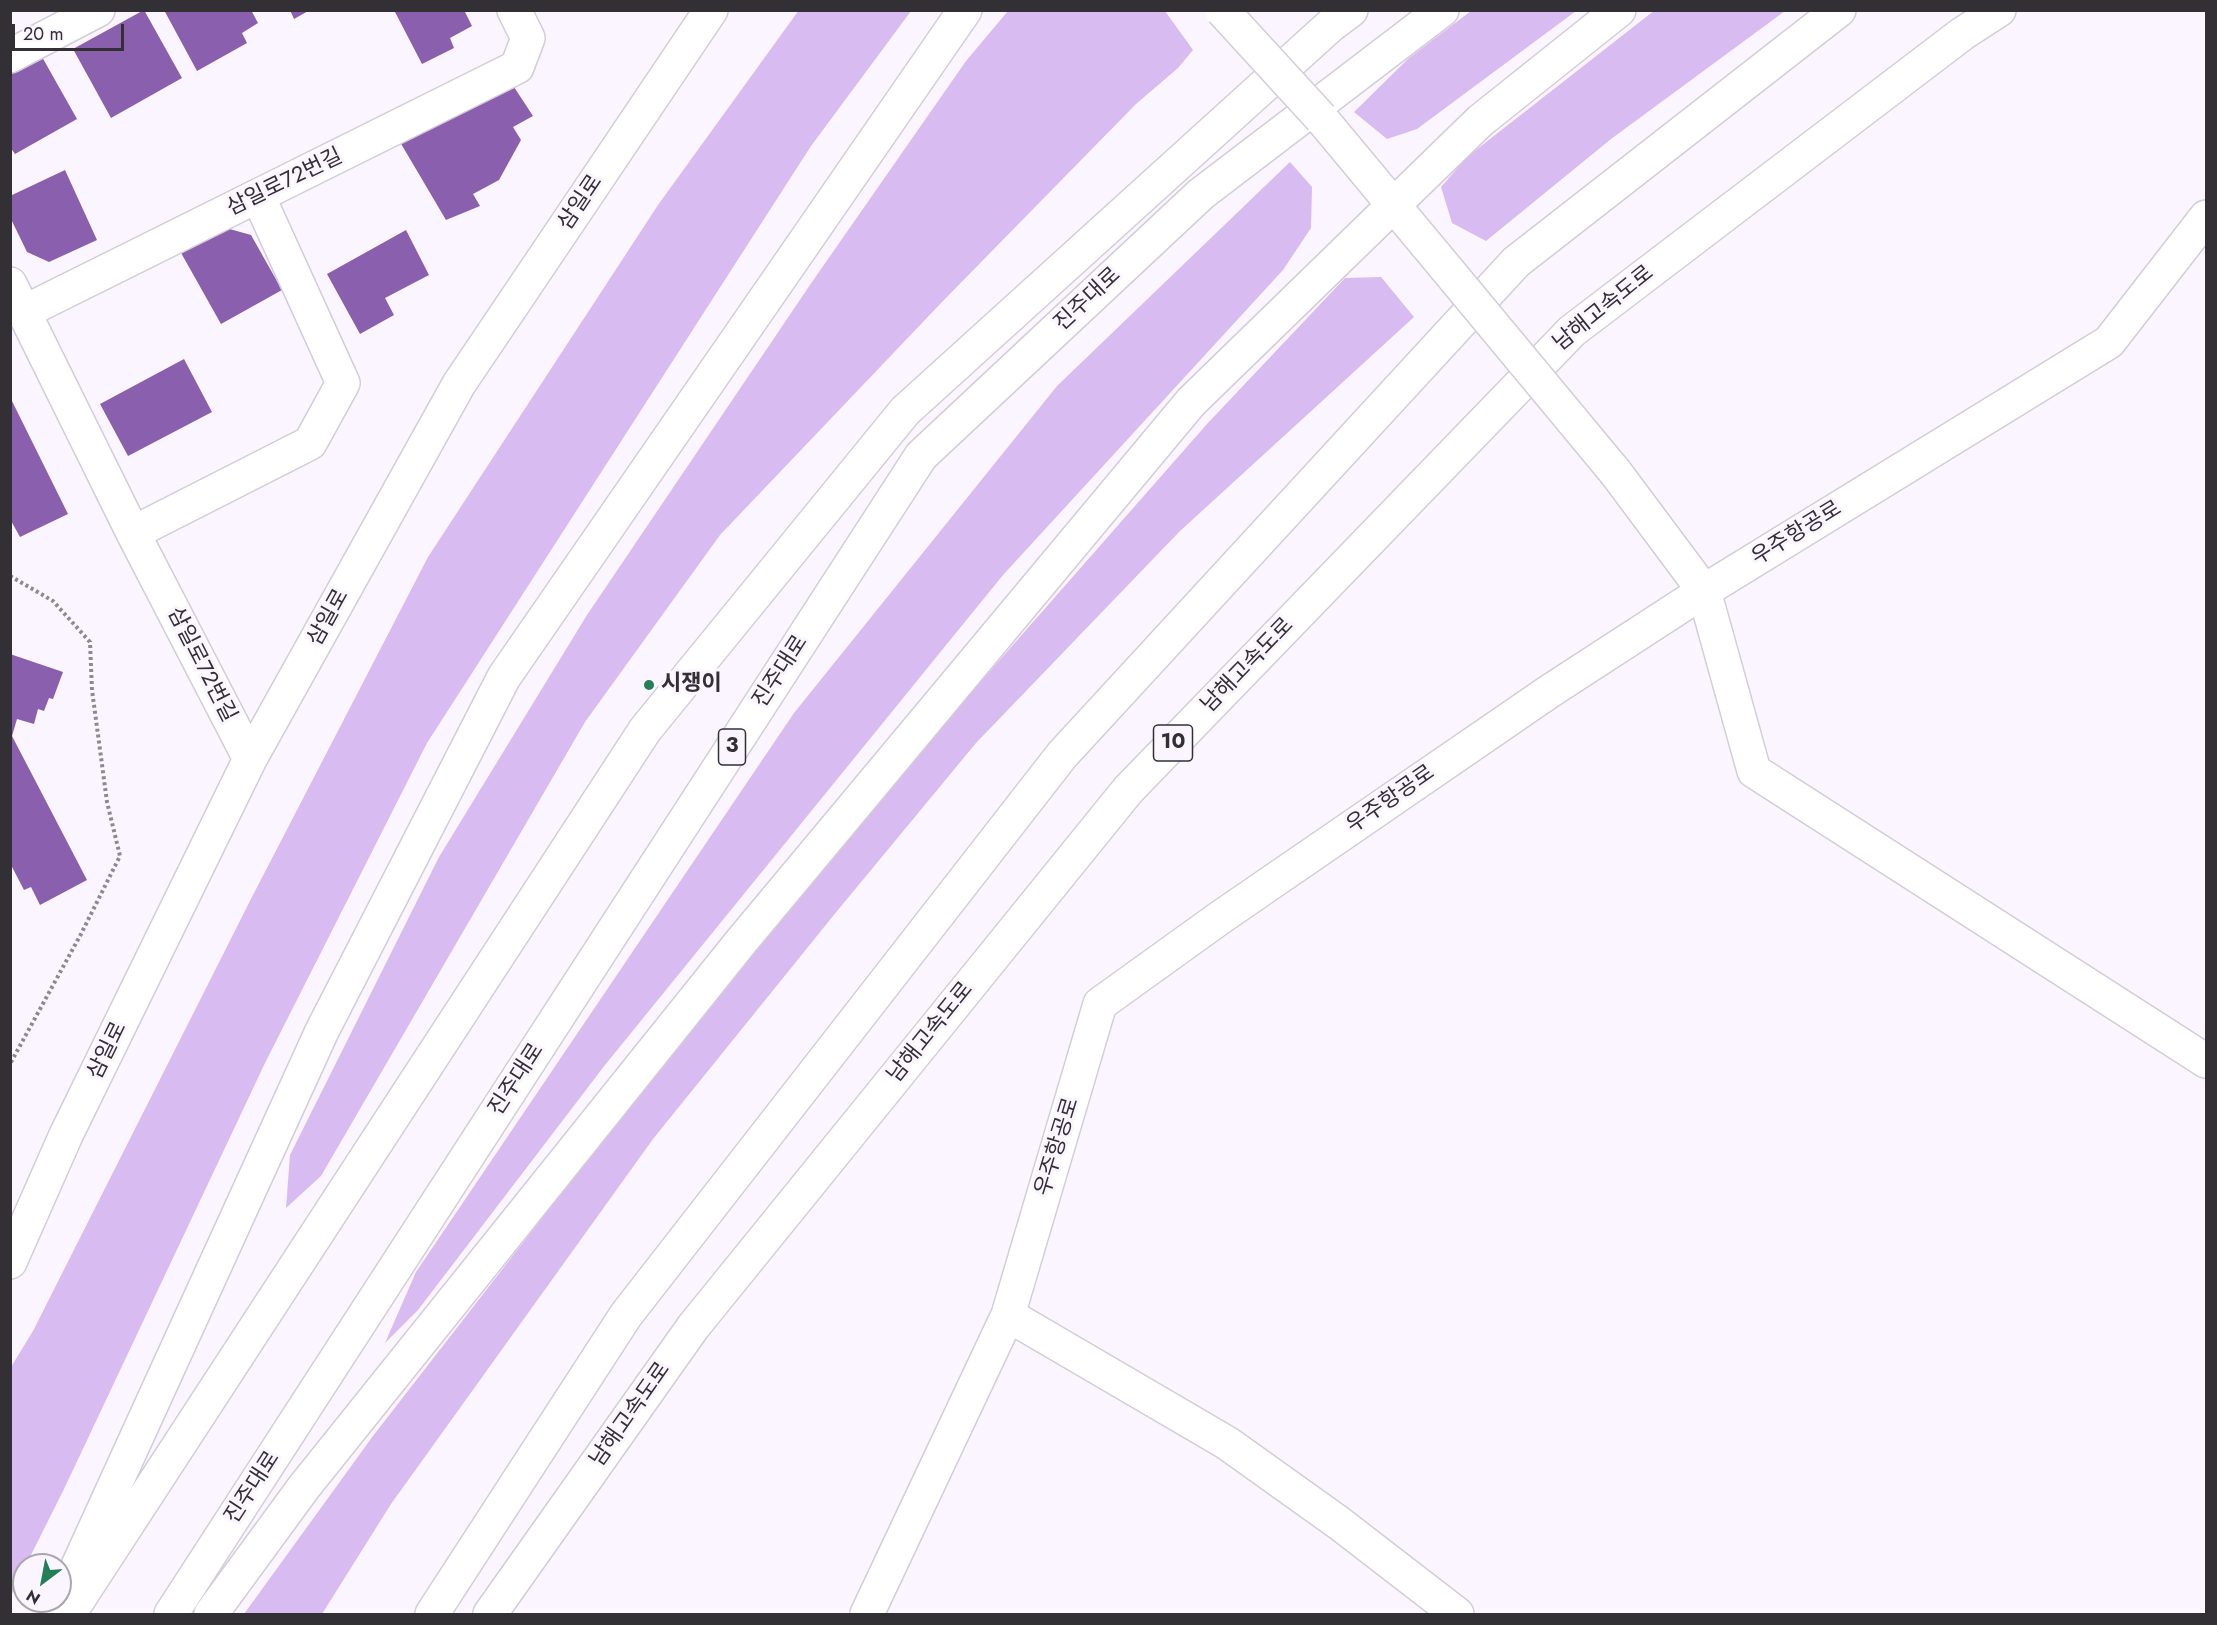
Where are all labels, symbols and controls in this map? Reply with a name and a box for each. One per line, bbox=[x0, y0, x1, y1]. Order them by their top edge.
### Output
scale bar bbox=[15, 12, 128, 50]
text: 20 m bbox=[23, 21, 63, 47]
street label: 삼일로72번길 bbox=[223, 144, 347, 222]
street label: 삼일로 bbox=[553, 170, 609, 236]
street label: 남해고속도로 bbox=[1549, 261, 1659, 357]
street label: 진주대로 bbox=[1049, 263, 1127, 337]
street label: 우주항공로 bbox=[1747, 496, 1847, 572]
street label: 삼일로 bbox=[303, 585, 355, 651]
street label: 삼일로72번길 bbox=[161, 603, 241, 727]
street label: 남해고속도로 bbox=[1196, 613, 1300, 719]
street label: 진주대로 bbox=[748, 631, 814, 713]
place label: 시쟁이 bbox=[661, 672, 722, 698]
marker: 시쟁이 bbox=[642, 678, 656, 692]
road number: 10 bbox=[1154, 725, 1192, 761]
road number: 3 bbox=[718, 729, 746, 765]
street label: 우주항공로 bbox=[1342, 760, 1440, 840]
street label: 남해고속도로 bbox=[883, 978, 979, 1088]
street label: 삼일로 bbox=[83, 1018, 133, 1084]
street label: 진주대로 bbox=[484, 1039, 550, 1121]
street label: 우주항공로 bbox=[1031, 1095, 1085, 1199]
street label: 남해고속도로 bbox=[585, 1358, 677, 1472]
street label: 진주대로 bbox=[220, 1447, 286, 1529]
north arrow bbox=[12, 1553, 72, 1613]
text: N bbox=[22, 1584, 45, 1610]

